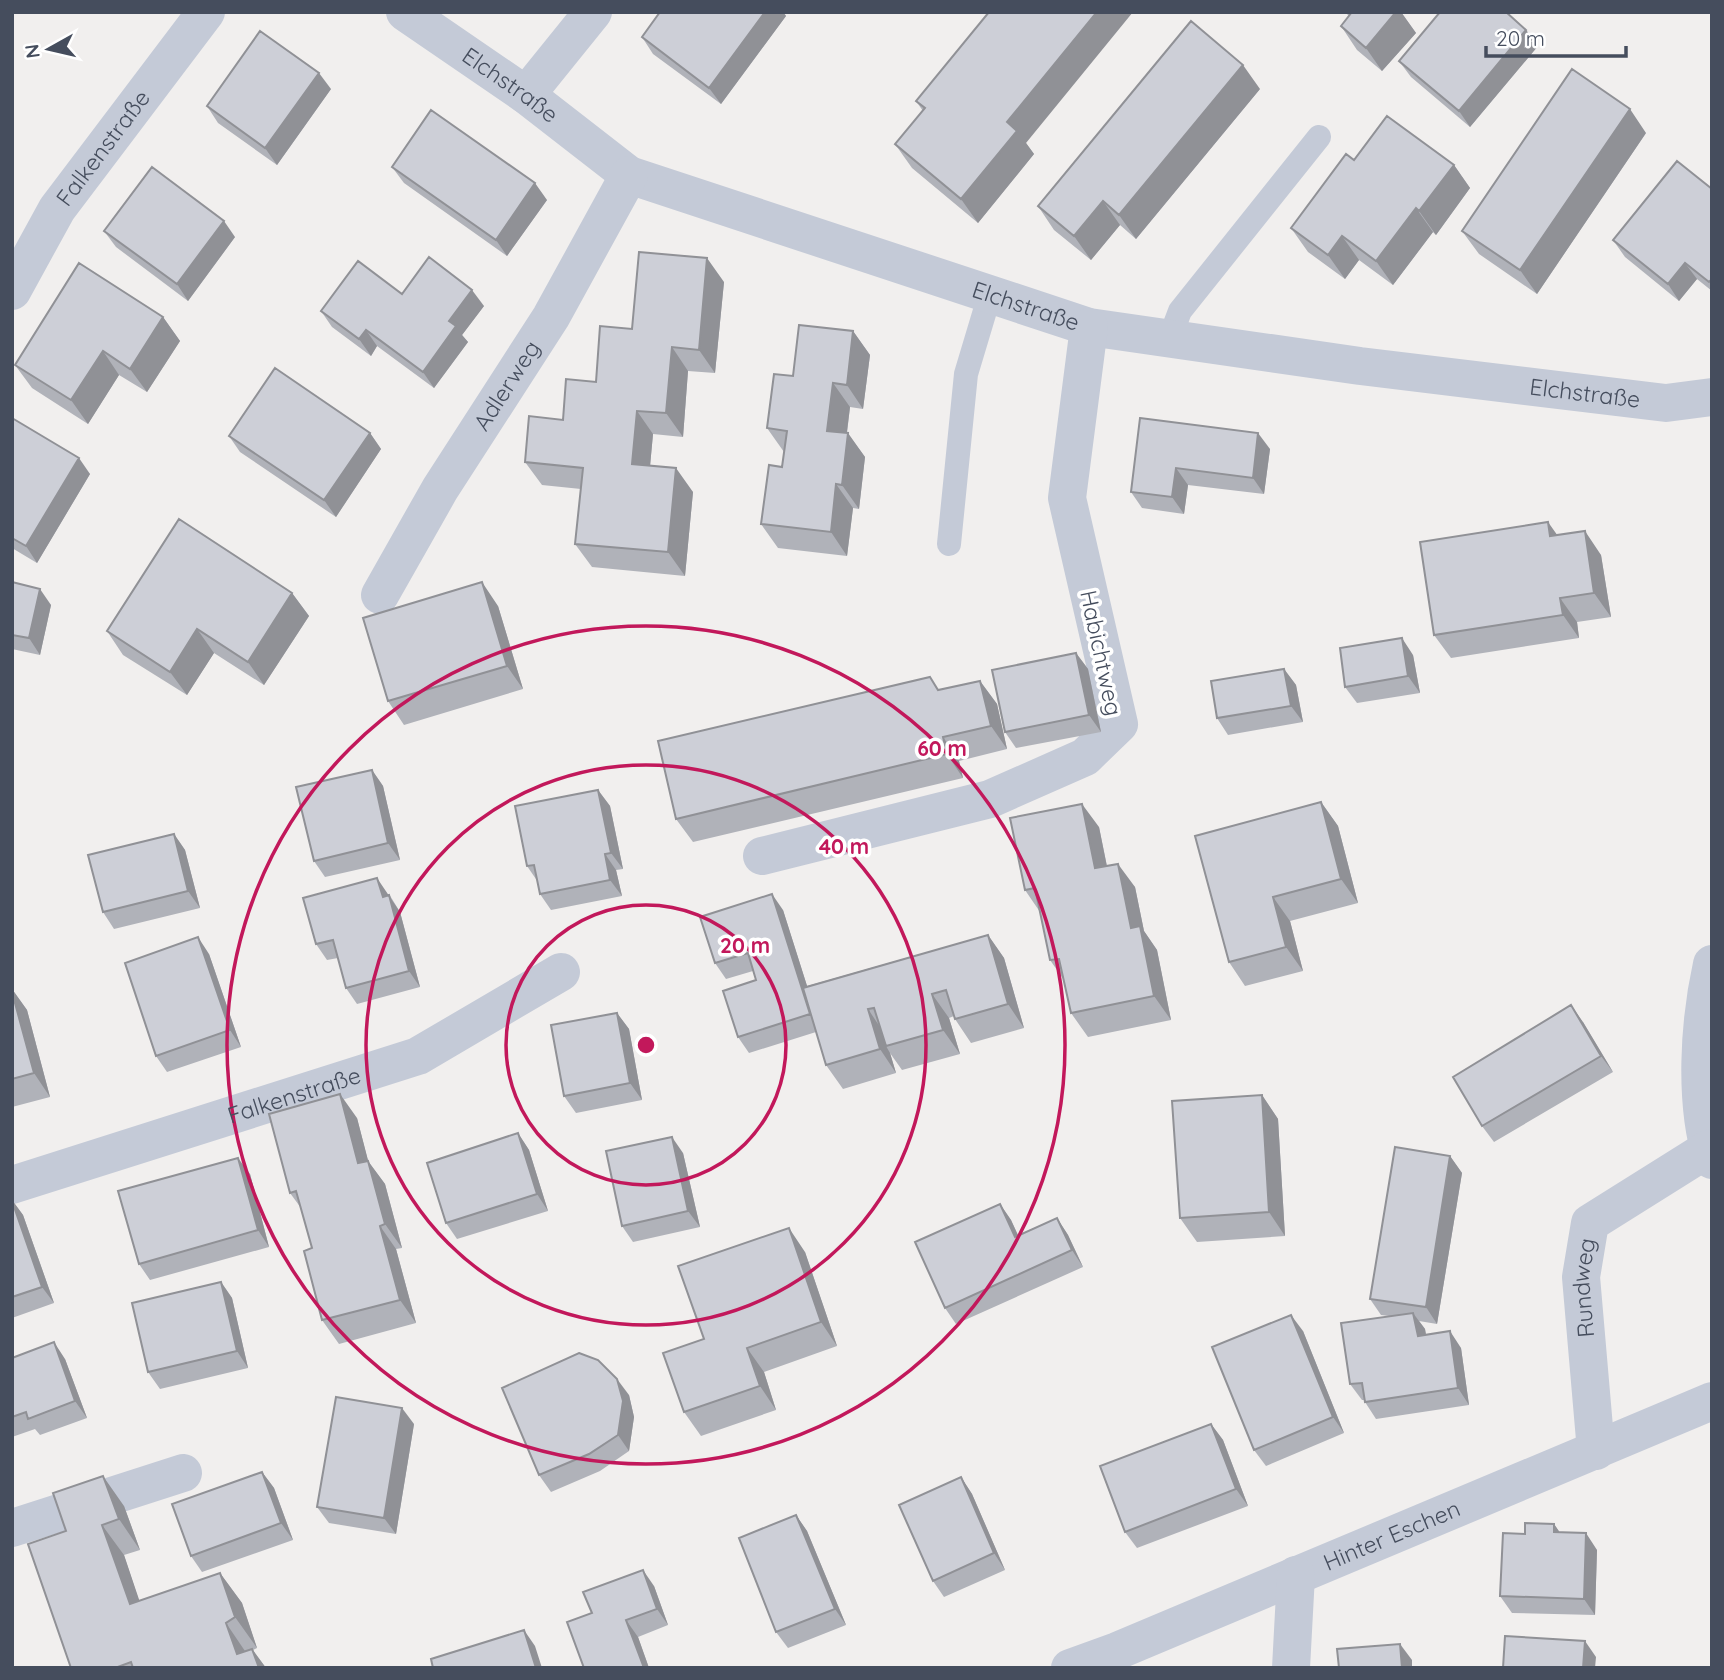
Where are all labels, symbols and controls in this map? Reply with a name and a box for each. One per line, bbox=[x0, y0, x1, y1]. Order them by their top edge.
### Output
north arrow bbox=[14, 14, 84, 84]
scale bar bbox=[1486, 14, 1626, 58]
text: 20 m bbox=[1496, 25, 1545, 51]
street label: Elchstraße bbox=[457, 41, 564, 129]
text: N bbox=[19, 43, 45, 60]
street label: Falkenstraße bbox=[50, 84, 156, 212]
street label: Elchstraße bbox=[969, 274, 1083, 337]
street label: Adlerweg bbox=[467, 335, 546, 436]
street label: Elchstraße bbox=[1528, 372, 1642, 414]
street label: Habichtweg bbox=[1074, 587, 1129, 718]
text: 60 m bbox=[917, 735, 967, 761]
text: 40 m bbox=[819, 833, 869, 859]
text: 20 m bbox=[720, 932, 770, 958]
centre of rings bbox=[634, 1033, 658, 1057]
street label: Falkenstraße bbox=[224, 1060, 364, 1130]
street label: Rundweg bbox=[1565, 1236, 1601, 1339]
street label: Hinter Eschen bbox=[1319, 1493, 1464, 1577]

